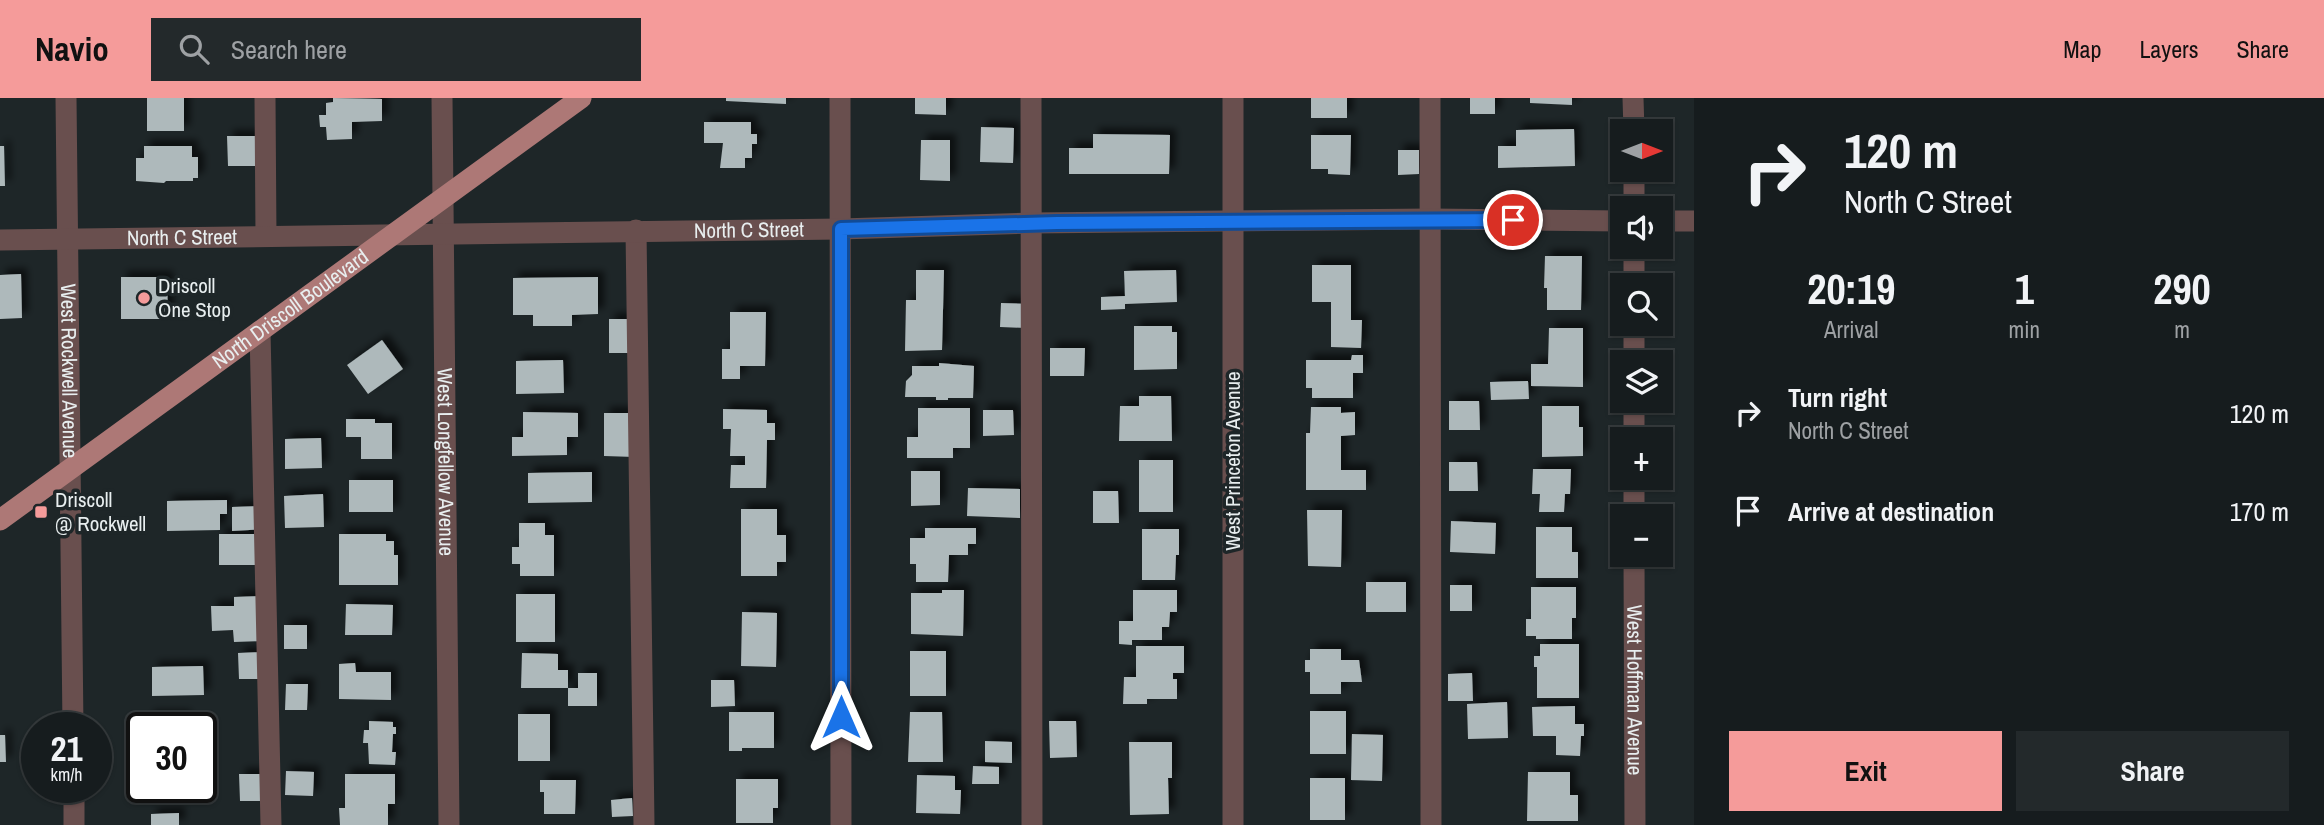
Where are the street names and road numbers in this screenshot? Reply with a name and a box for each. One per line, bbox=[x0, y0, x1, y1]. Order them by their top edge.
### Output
street label: North C Street bbox=[694, 214, 804, 245]
street label: North C Street bbox=[127, 222, 237, 252]
street label: North Driscoll Boulevard bbox=[206, 242, 374, 375]
street label: West Rockwell Avenue bbox=[54, 283, 85, 458]
street label: West Longfellow Avenue bbox=[431, 368, 461, 556]
street label: West Princeton Avenue bbox=[1218, 371, 1247, 551]
street label: West Hoffman Avenue bbox=[1620, 605, 1650, 775]

